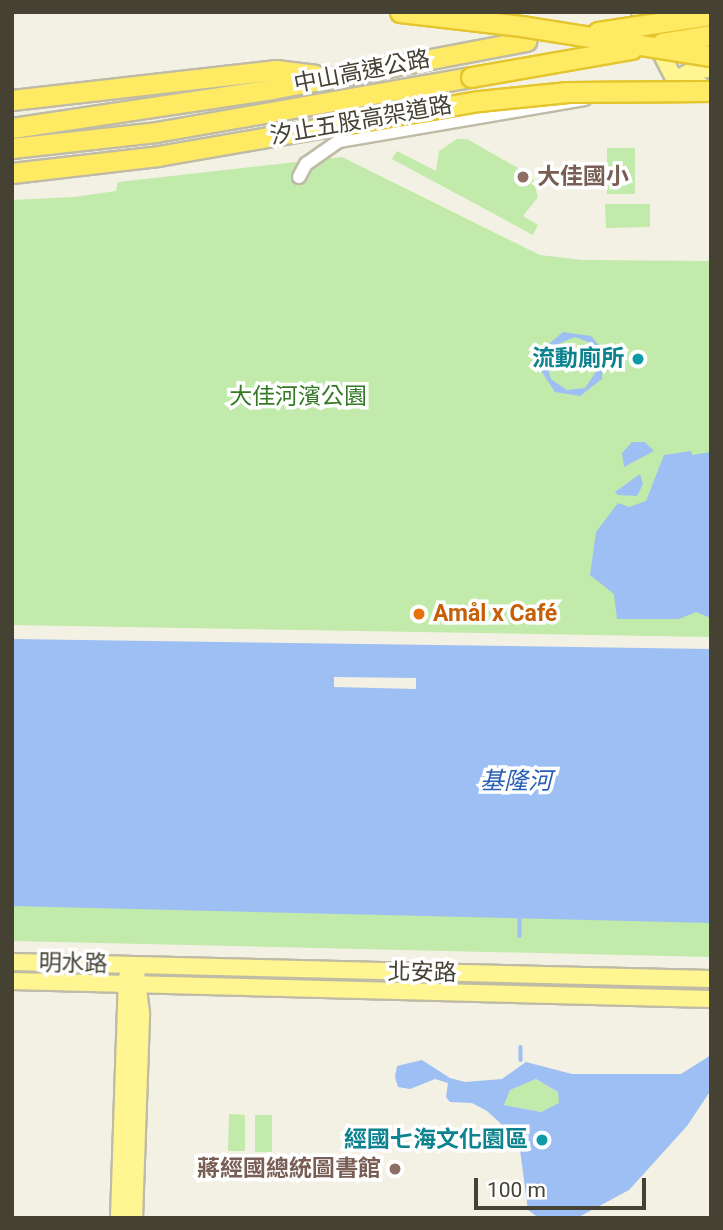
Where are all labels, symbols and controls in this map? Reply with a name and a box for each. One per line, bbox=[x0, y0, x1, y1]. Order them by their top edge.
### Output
street label: 中山高速公路 bbox=[292, 45, 432, 99]
street label: 汐止五股高架道路 bbox=[268, 91, 454, 151]
place label: 大佳國小 bbox=[537, 163, 629, 191]
marker: 大佳國小 bbox=[515, 169, 531, 185]
place label: 流動廁所 bbox=[532, 345, 624, 373]
marker: 流動廁所 bbox=[630, 351, 646, 367]
park label: 大佳河濱公園 bbox=[229, 383, 367, 411]
place label: Amål x Café bbox=[433, 600, 557, 628]
marker: Amål x Café bbox=[411, 606, 427, 622]
water label: 基隆河 bbox=[480, 768, 552, 796]
street label: 明水路 bbox=[38, 950, 108, 978]
street label: 北安路 bbox=[387, 959, 457, 987]
place label: 經國七海文化園區 bbox=[344, 1126, 528, 1154]
marker: 經國七海文化園區 bbox=[534, 1132, 550, 1148]
place label: 蔣經國總統圖書館 bbox=[197, 1155, 381, 1183]
marker: 蔣經國總統圖書館 bbox=[387, 1161, 403, 1177]
scale bar bbox=[478, 1164, 650, 1208]
text: 100 m bbox=[487, 1178, 546, 1202]

